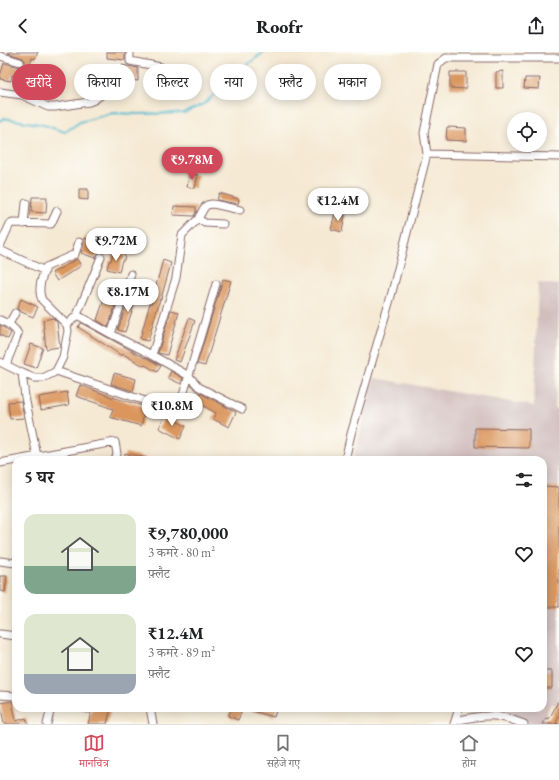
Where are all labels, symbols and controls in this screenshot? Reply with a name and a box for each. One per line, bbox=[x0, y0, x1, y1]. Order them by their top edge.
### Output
icon: back bbox=[12, 15, 34, 37]
text: Roofr bbox=[256, 15, 303, 38]
icon: share bbox=[525, 15, 547, 37]
chip: खरीदें bbox=[12, 64, 66, 100]
chip: किराया bbox=[74, 64, 135, 100]
chip: फ़िल्टर bbox=[143, 64, 202, 100]
chip: नया bbox=[210, 64, 257, 100]
chip: फ़्लैट bbox=[265, 64, 316, 100]
chip: मकान bbox=[324, 64, 381, 100]
map controls bbox=[507, 112, 547, 152]
button: locate bbox=[507, 112, 547, 152]
pin: ₹9.78M bbox=[159, 147, 225, 181]
text: ₹9.78M bbox=[171, 151, 213, 168]
pin: ₹12.4M bbox=[305, 188, 371, 222]
text: ₹12.4M bbox=[317, 192, 359, 209]
pin: ₹9.72M bbox=[83, 228, 149, 262]
text: ₹9.72M bbox=[95, 232, 137, 249]
pin: ₹8.17M bbox=[95, 279, 161, 313]
text: ₹8.17M bbox=[107, 283, 149, 300]
pin: ₹10.8M bbox=[139, 393, 205, 427]
text: ₹10.8M bbox=[151, 397, 193, 414]
text: 5 घर bbox=[24, 466, 54, 488]
icon: filters bbox=[513, 469, 535, 491]
text: ₹9,780,000 bbox=[148, 522, 228, 544]
icon: home bbox=[56, 530, 104, 578]
icon: heart bbox=[513, 543, 535, 565]
text: 3 कमरे · 80 m² bbox=[148, 544, 215, 561]
text: फ़्लैट bbox=[148, 565, 170, 582]
text: ₹12.4M bbox=[148, 622, 204, 644]
icon: home bbox=[56, 630, 104, 678]
icon: heart bbox=[513, 643, 535, 665]
text: 3 कमरे · 89 m² bbox=[148, 644, 215, 661]
text: फ़्लैट bbox=[148, 665, 170, 682]
tab: मानचित्र bbox=[79, 732, 109, 774]
tab: सहेजे गए bbox=[267, 732, 300, 774]
tab: होम bbox=[458, 732, 480, 774]

